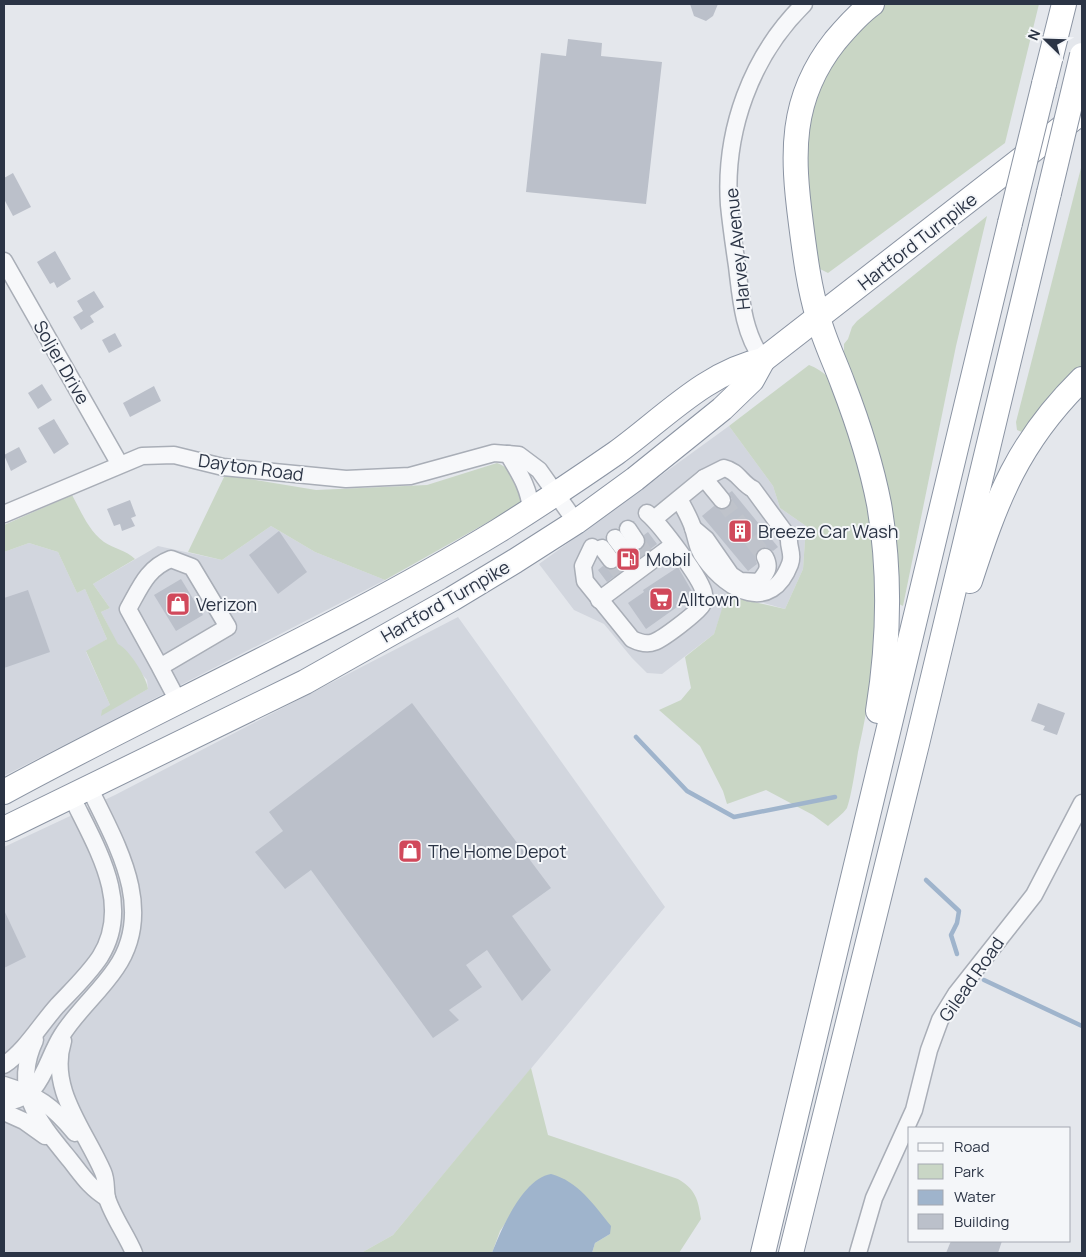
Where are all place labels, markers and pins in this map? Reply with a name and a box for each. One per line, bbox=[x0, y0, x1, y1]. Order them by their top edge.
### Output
building icon: Breeze Car Wash bbox=[727, 518, 753, 544]
place label: Breeze Car Wash bbox=[758, 519, 898, 543]
fuel station icon: Mobil bbox=[615, 546, 641, 572]
place label: Mobil bbox=[646, 547, 691, 571]
supermarket icon: Alltown bbox=[648, 586, 674, 612]
place label: Alltown bbox=[678, 587, 739, 611]
shop icon: Verizon bbox=[165, 591, 191, 617]
place label: Verizon bbox=[196, 592, 257, 616]
shop icon: The Home Depot bbox=[397, 838, 423, 864]
place label: The Home Depot bbox=[428, 839, 567, 863]

